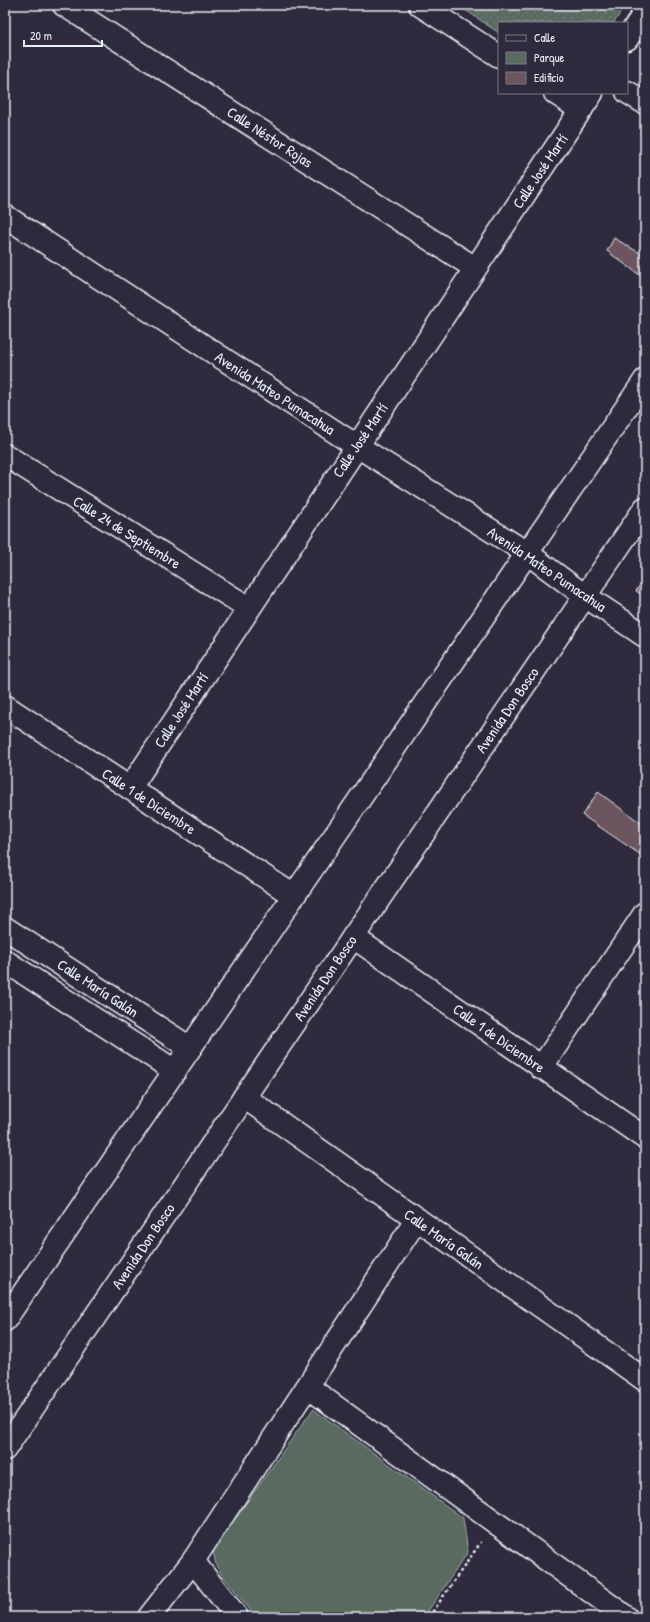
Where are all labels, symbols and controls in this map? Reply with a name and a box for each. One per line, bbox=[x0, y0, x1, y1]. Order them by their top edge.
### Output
scale bar bbox=[24, 22, 102, 48]
legend bbox=[498, 22, 628, 94]
text: 20 m bbox=[30, 27, 52, 44]
text: Calle bbox=[534, 29, 555, 46]
text: Parque bbox=[534, 49, 564, 66]
text: Edificio bbox=[534, 69, 564, 86]
street label: Calle Néstor Rojas bbox=[223, 101, 317, 173]
street label: Calle José Martí bbox=[507, 130, 573, 212]
street label: Avenida Mateo Pumacahua bbox=[211, 346, 339, 440]
street label: Calle José Martí bbox=[327, 399, 393, 481]
street label: Calle 24 de Septiembre bbox=[69, 490, 185, 574]
street label: Avenida Mateo Pumacahua bbox=[483, 521, 611, 617]
street label: Avenida Don Bosco bbox=[471, 663, 543, 757]
street label: Calle José Martí bbox=[149, 668, 213, 752]
street label: Calle 1 de Diciembre bbox=[98, 763, 200, 839]
street label: Avenida Don Bosco bbox=[289, 931, 361, 1025]
street label: Calle María Galán bbox=[53, 954, 143, 1022]
street label: Calle 1 de Diciembre bbox=[449, 998, 549, 1078]
street label: Avenida Don Bosco bbox=[107, 1199, 179, 1293]
street label: Calle María Galán bbox=[400, 1204, 488, 1274]

